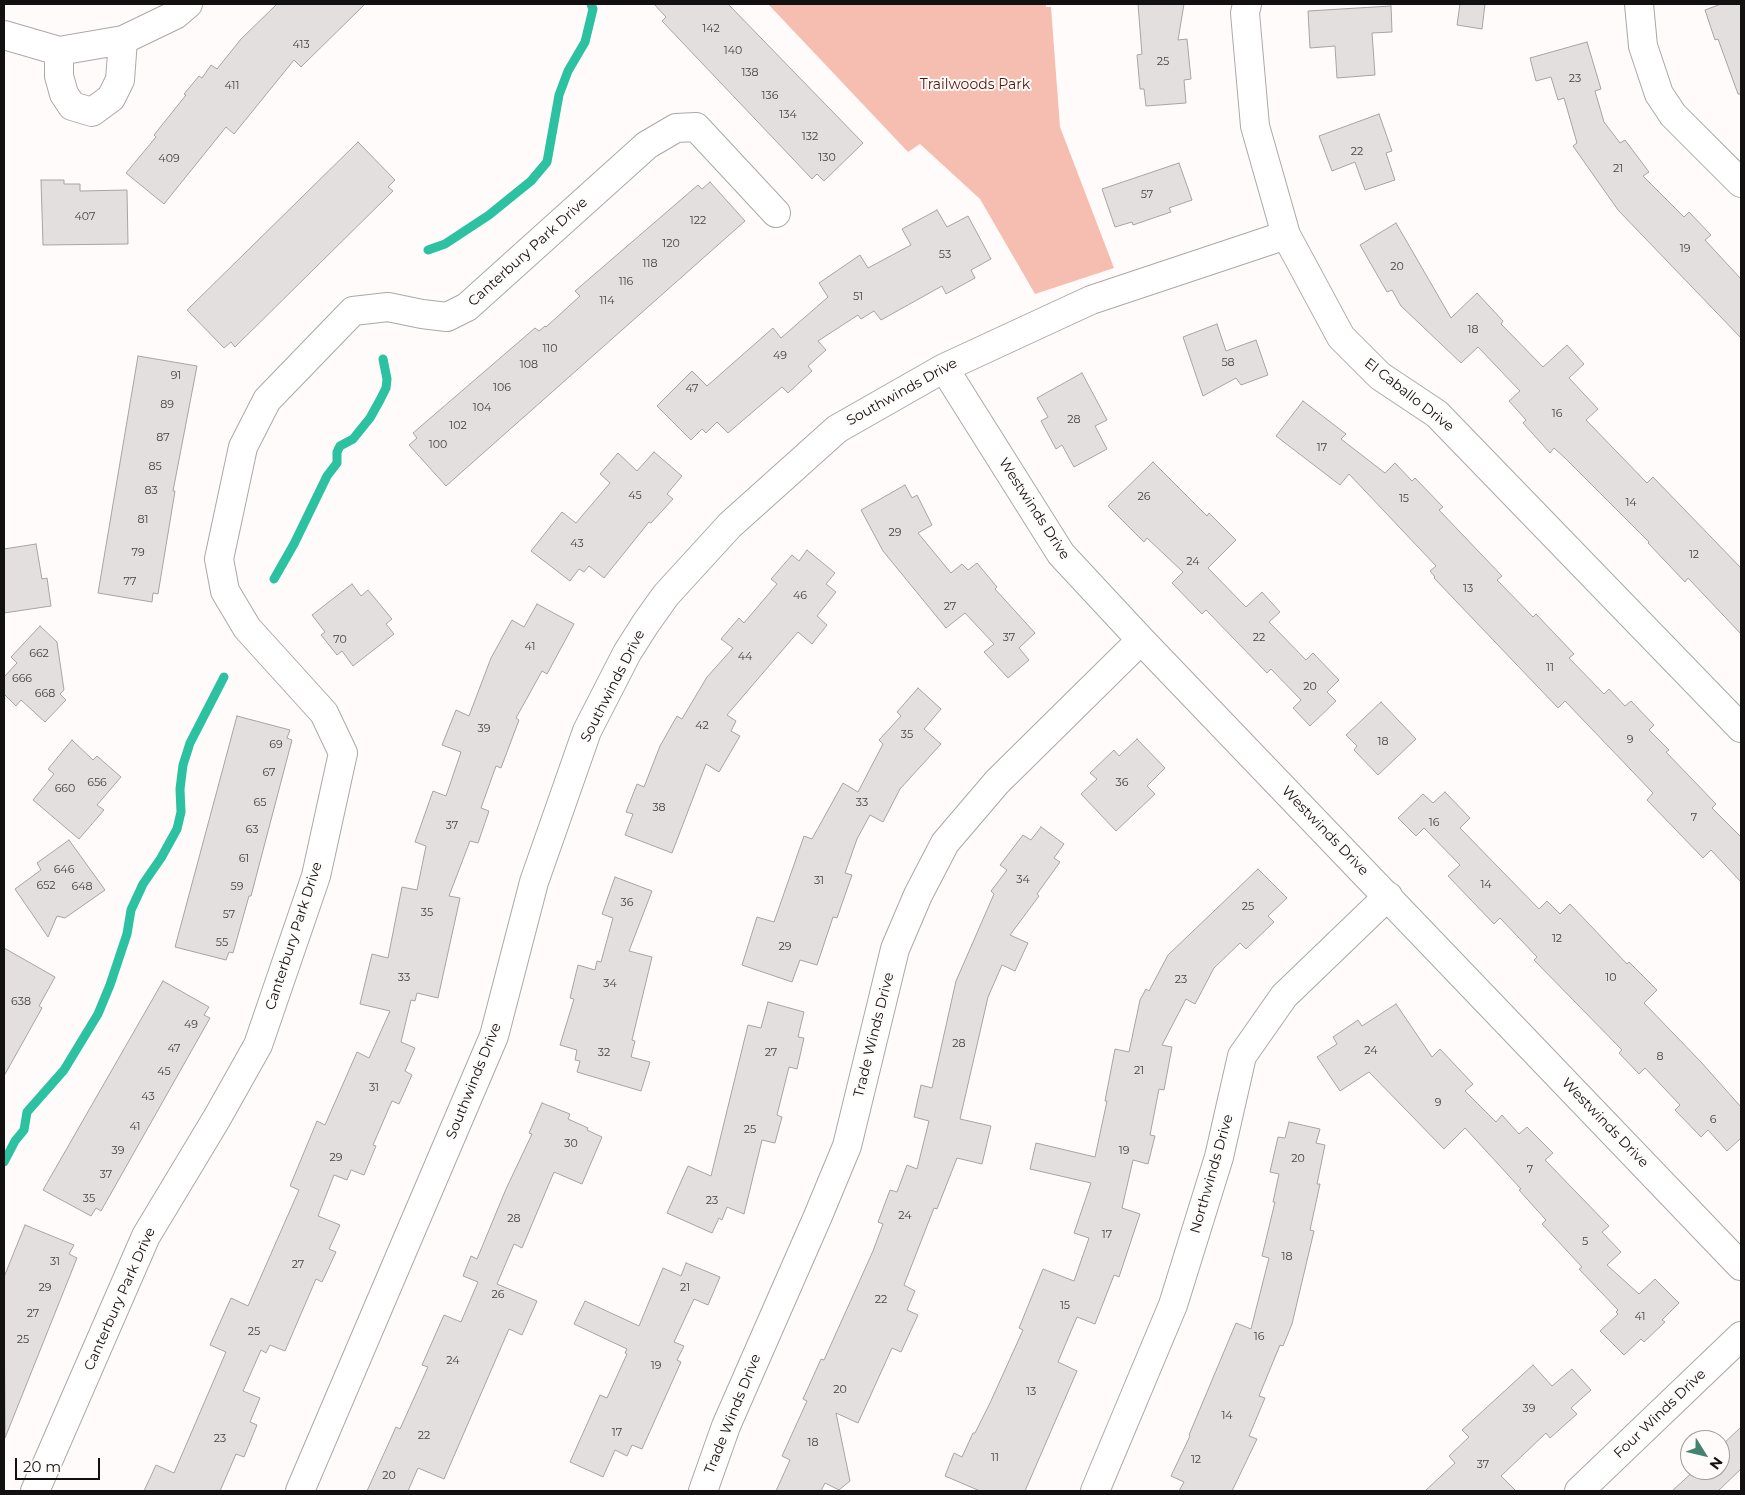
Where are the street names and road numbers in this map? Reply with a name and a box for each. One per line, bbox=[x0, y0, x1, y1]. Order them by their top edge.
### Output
street label: Canterbury Park Drive bbox=[465, 194, 591, 310]
street label: Southwinds Drive bbox=[844, 355, 960, 429]
street label: El Caballo Drive bbox=[1361, 355, 1457, 435]
street label: Westwinds Drive bbox=[995, 455, 1073, 563]
street label: Southwinds Drive bbox=[577, 627, 649, 745]
street label: Westwinds Drive bbox=[1278, 783, 1372, 879]
street label: Canterbury Park Drive bbox=[262, 860, 326, 1012]
street label: Trade Winds Drive bbox=[850, 971, 898, 1099]
street label: Southwinds Drive bbox=[443, 1020, 505, 1142]
street label: Westwinds Drive bbox=[1558, 1075, 1652, 1171]
street label: Northwinds Drive bbox=[1187, 1112, 1237, 1236]
street label: Canterbury Park Drive bbox=[81, 1225, 159, 1373]
street label: Trade Winds Drive bbox=[701, 1352, 765, 1476]
street label: Four Winds Drive bbox=[1611, 1366, 1709, 1462]

